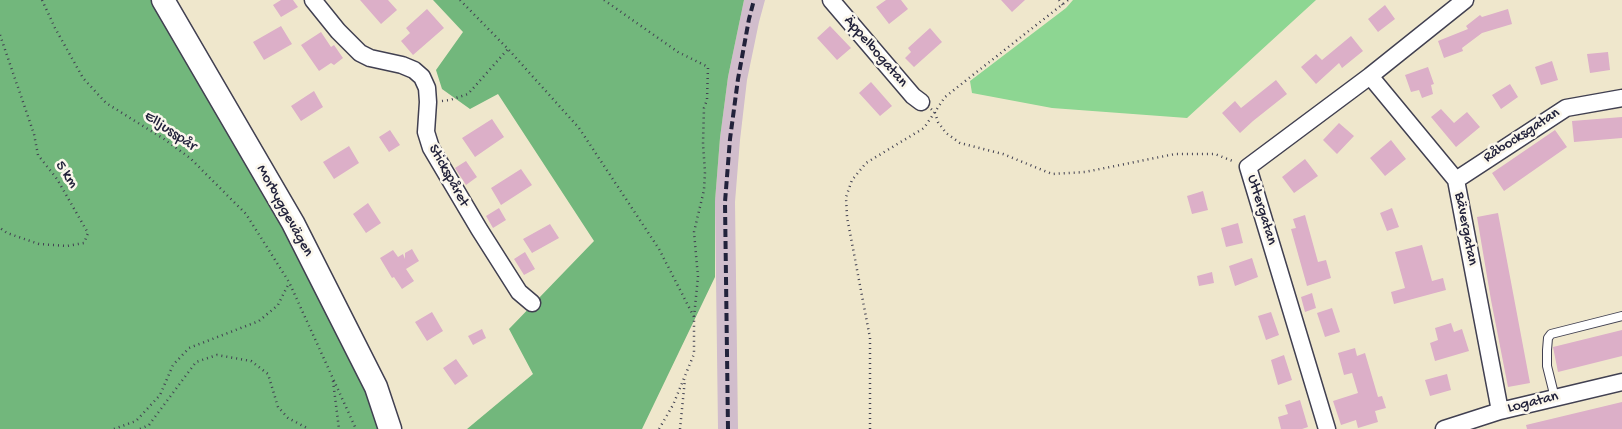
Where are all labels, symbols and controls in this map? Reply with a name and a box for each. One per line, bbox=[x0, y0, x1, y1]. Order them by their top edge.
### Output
street label: Äppelbogatan bbox=[839, 13, 911, 91]
street label: Råbocksgatan bbox=[1480, 105, 1564, 167]
street label: Elljusspår bbox=[140, 108, 200, 156]
street label: Stickspåret bbox=[424, 142, 472, 210]
street label: 5 km bbox=[50, 158, 82, 192]
street label: Morbyggevägen bbox=[251, 162, 317, 260]
street label: Uttergatan bbox=[1242, 173, 1280, 247]
street label: Bävergatan bbox=[1449, 191, 1481, 267]
street label: Logatan bbox=[1506, 388, 1560, 418]

